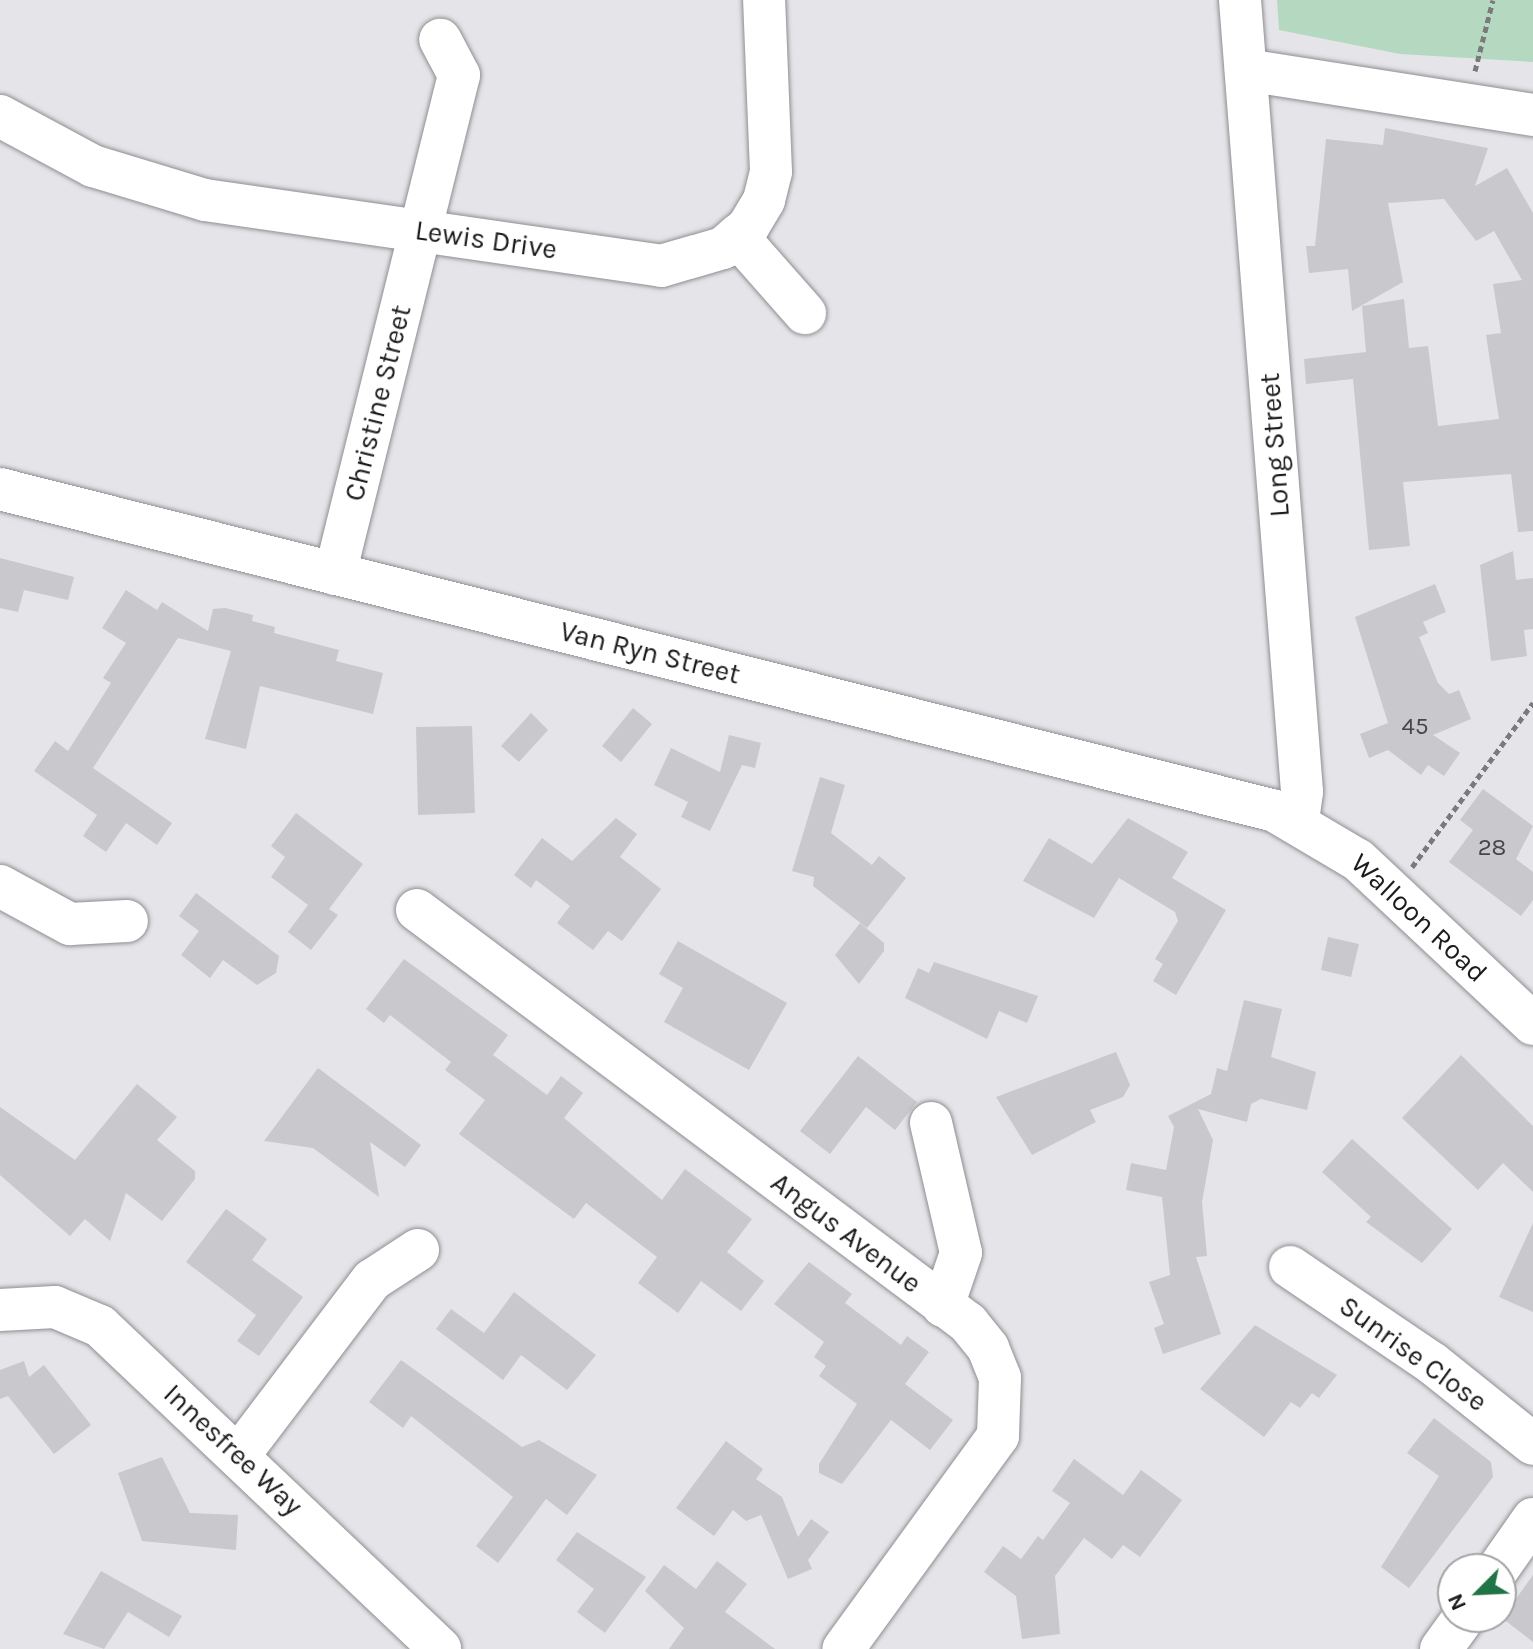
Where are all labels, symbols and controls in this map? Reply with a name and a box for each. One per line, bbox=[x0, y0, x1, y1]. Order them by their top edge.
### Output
street label: Lewis Drive bbox=[413, 213, 559, 267]
street label: Christine Street bbox=[337, 301, 419, 505]
street label: Long Street bbox=[1253, 372, 1297, 518]
street label: Van Ryn Street bbox=[556, 614, 744, 692]
house number: 45 bbox=[1402, 713, 1428, 741]
house number: 28 bbox=[1478, 834, 1506, 862]
street label: Walloon Road bbox=[1344, 846, 1494, 990]
street label: Angus Avenue bbox=[764, 1166, 928, 1300]
street label: Sunrise Close bbox=[1333, 1289, 1493, 1419]
street label: Innesfree Way bbox=[157, 1377, 309, 1523]
north arrow bbox=[1437, 1553, 1517, 1633]
text: N bbox=[1442, 1589, 1472, 1614]

